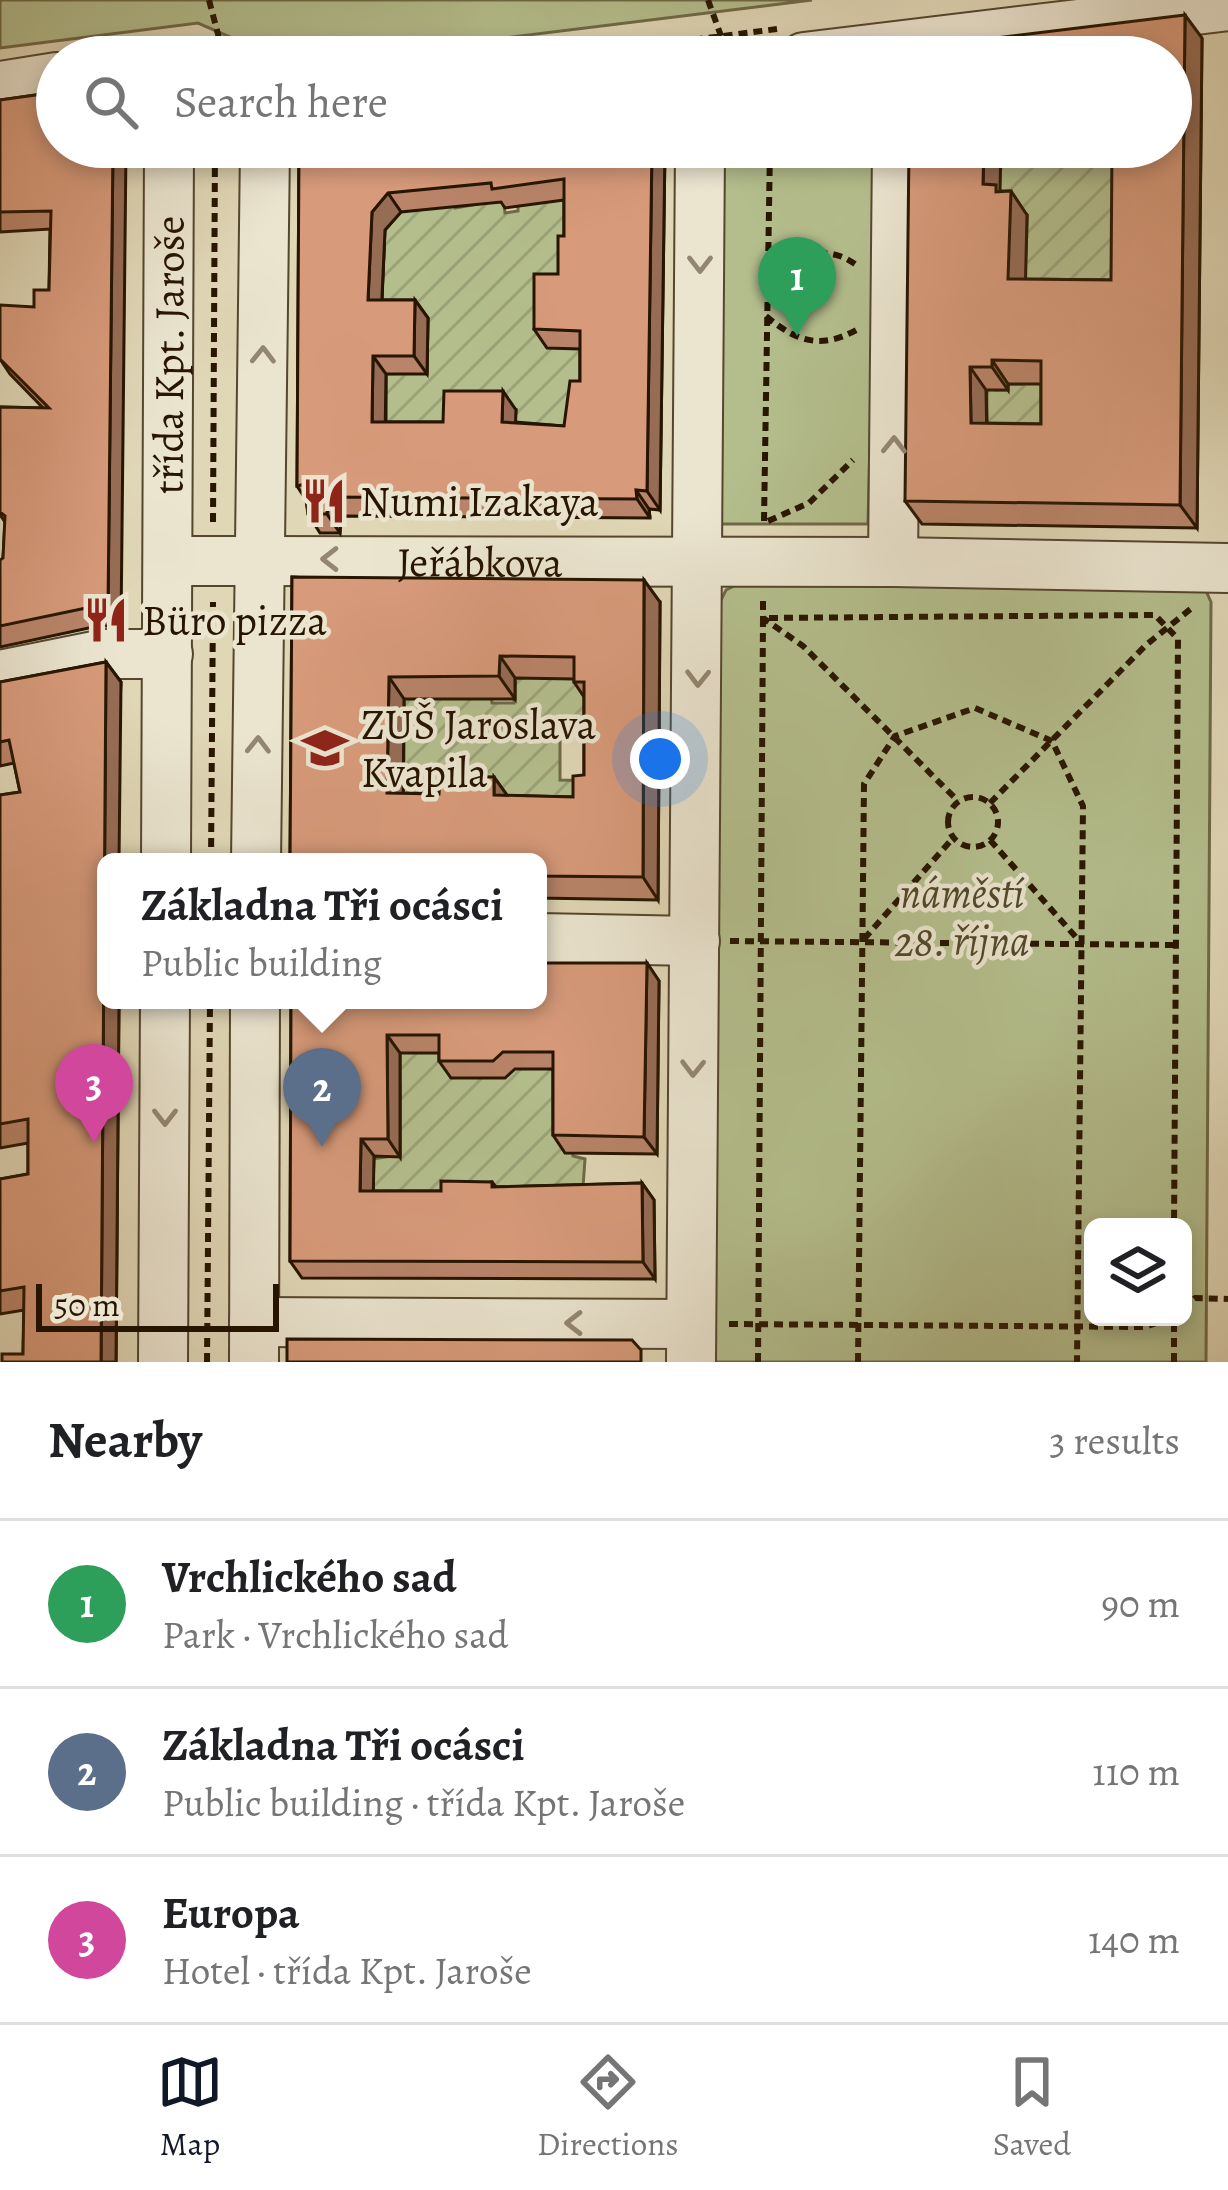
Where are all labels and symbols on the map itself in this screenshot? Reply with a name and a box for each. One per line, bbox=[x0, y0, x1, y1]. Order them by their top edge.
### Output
street label: třída Kpt. Jaroše bbox=[139, 216, 197, 494]
pin: 1 bbox=[758, 237, 836, 336]
one-way arrow bbox=[687, 256, 713, 274]
one-way arrow bbox=[250, 345, 276, 364]
one-way arrow bbox=[881, 435, 907, 453]
place label: Numi Izakaya bbox=[360, 473, 599, 530]
restaurant icon: Numi Izakaya bbox=[299, 476, 349, 526]
street label: Jeřábkova bbox=[397, 533, 563, 590]
one-way arrow bbox=[320, 546, 338, 572]
place label: Büro pizza bbox=[142, 592, 327, 649]
restaurant icon: Büro pizza bbox=[81, 595, 131, 645]
one-way arrow bbox=[685, 670, 711, 688]
place label: ZUŠ Jaroslava Kvapila bbox=[361, 696, 597, 801]
school or university icon: ZUŠ Jaroslava Kvapila bbox=[300, 723, 350, 773]
your location bbox=[630, 729, 690, 789]
one-way arrow bbox=[245, 735, 271, 754]
park label: náměstí 28. října bbox=[894, 864, 1029, 969]
pin: 3 bbox=[55, 1044, 133, 1143]
pin: 2 bbox=[283, 1048, 361, 1147]
one-way arrow bbox=[681, 1059, 707, 1078]
one-way arrow bbox=[152, 1109, 178, 1127]
scale bar bbox=[36, 1278, 279, 1331]
one-way arrow bbox=[564, 1311, 583, 1337]

